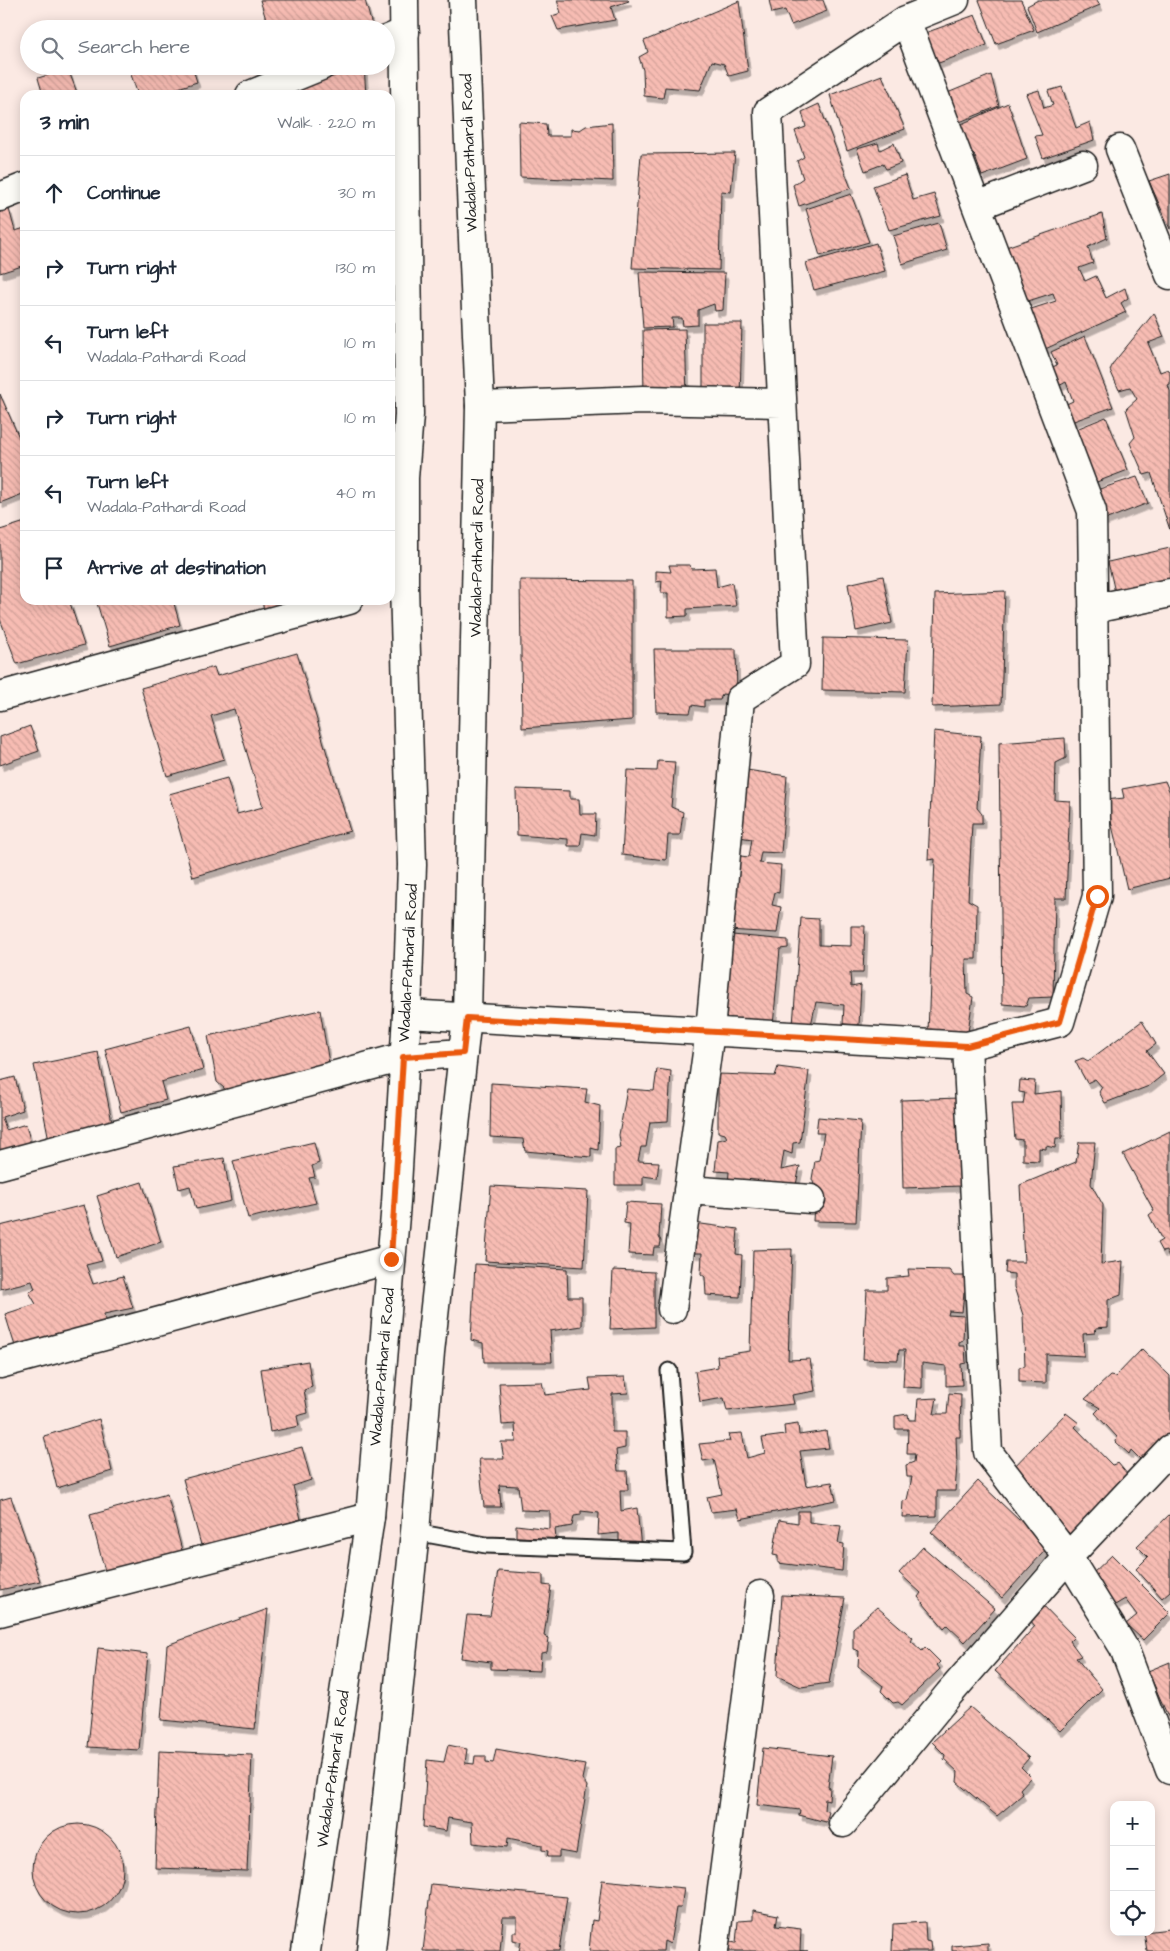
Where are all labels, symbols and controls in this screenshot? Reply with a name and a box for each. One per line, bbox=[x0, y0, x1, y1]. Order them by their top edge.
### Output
search box bbox=[20, 20, 395, 75]
icon: search bbox=[38, 34, 66, 62]
text: Search here bbox=[78, 34, 190, 61]
street label: Wadala-Pathardi Road bbox=[455, 73, 483, 233]
text: 3 min bbox=[40, 108, 89, 137]
text: Walk · 220 m bbox=[277, 112, 375, 134]
icon: ahead bbox=[40, 179, 68, 207]
text: Continue bbox=[87, 180, 161, 207]
text: 30 m bbox=[338, 182, 375, 204]
icon: right bbox=[40, 254, 68, 282]
text: Turn right bbox=[87, 255, 176, 282]
text: 130 m bbox=[336, 257, 375, 279]
text: Turn left bbox=[87, 319, 168, 346]
icon: left bbox=[40, 329, 68, 357]
text: 10 m bbox=[344, 332, 375, 354]
text: Wadala-Pathardi Road bbox=[87, 346, 246, 368]
icon: right bbox=[40, 404, 68, 432]
text: Turn right bbox=[87, 405, 176, 432]
text: 10 m bbox=[344, 407, 375, 429]
text: Turn left bbox=[87, 469, 168, 496]
street label: Wadala-Pathardi Road bbox=[465, 478, 489, 638]
icon: left bbox=[40, 479, 68, 507]
text: 40 m bbox=[335, 482, 375, 504]
text: Wadala-Pathardi Road bbox=[87, 496, 246, 518]
icon: arrive bbox=[40, 554, 68, 582]
text: Arrive at destination bbox=[87, 555, 266, 582]
street label: Wadala-Pathardi Road bbox=[393, 883, 423, 1043]
route start bbox=[1086, 885, 1109, 908]
route end bbox=[380, 1248, 403, 1271]
street label: Wadala-Pathardi Road bbox=[364, 1287, 400, 1447]
street label: Wadala-Pathardi Road bbox=[311, 1689, 355, 1849]
map controls bbox=[1110, 1801, 1155, 1936]
button: + bbox=[1110, 1801, 1155, 1846]
button: − bbox=[1110, 1846, 1155, 1891]
button: locate bbox=[1110, 1891, 1155, 1936]

